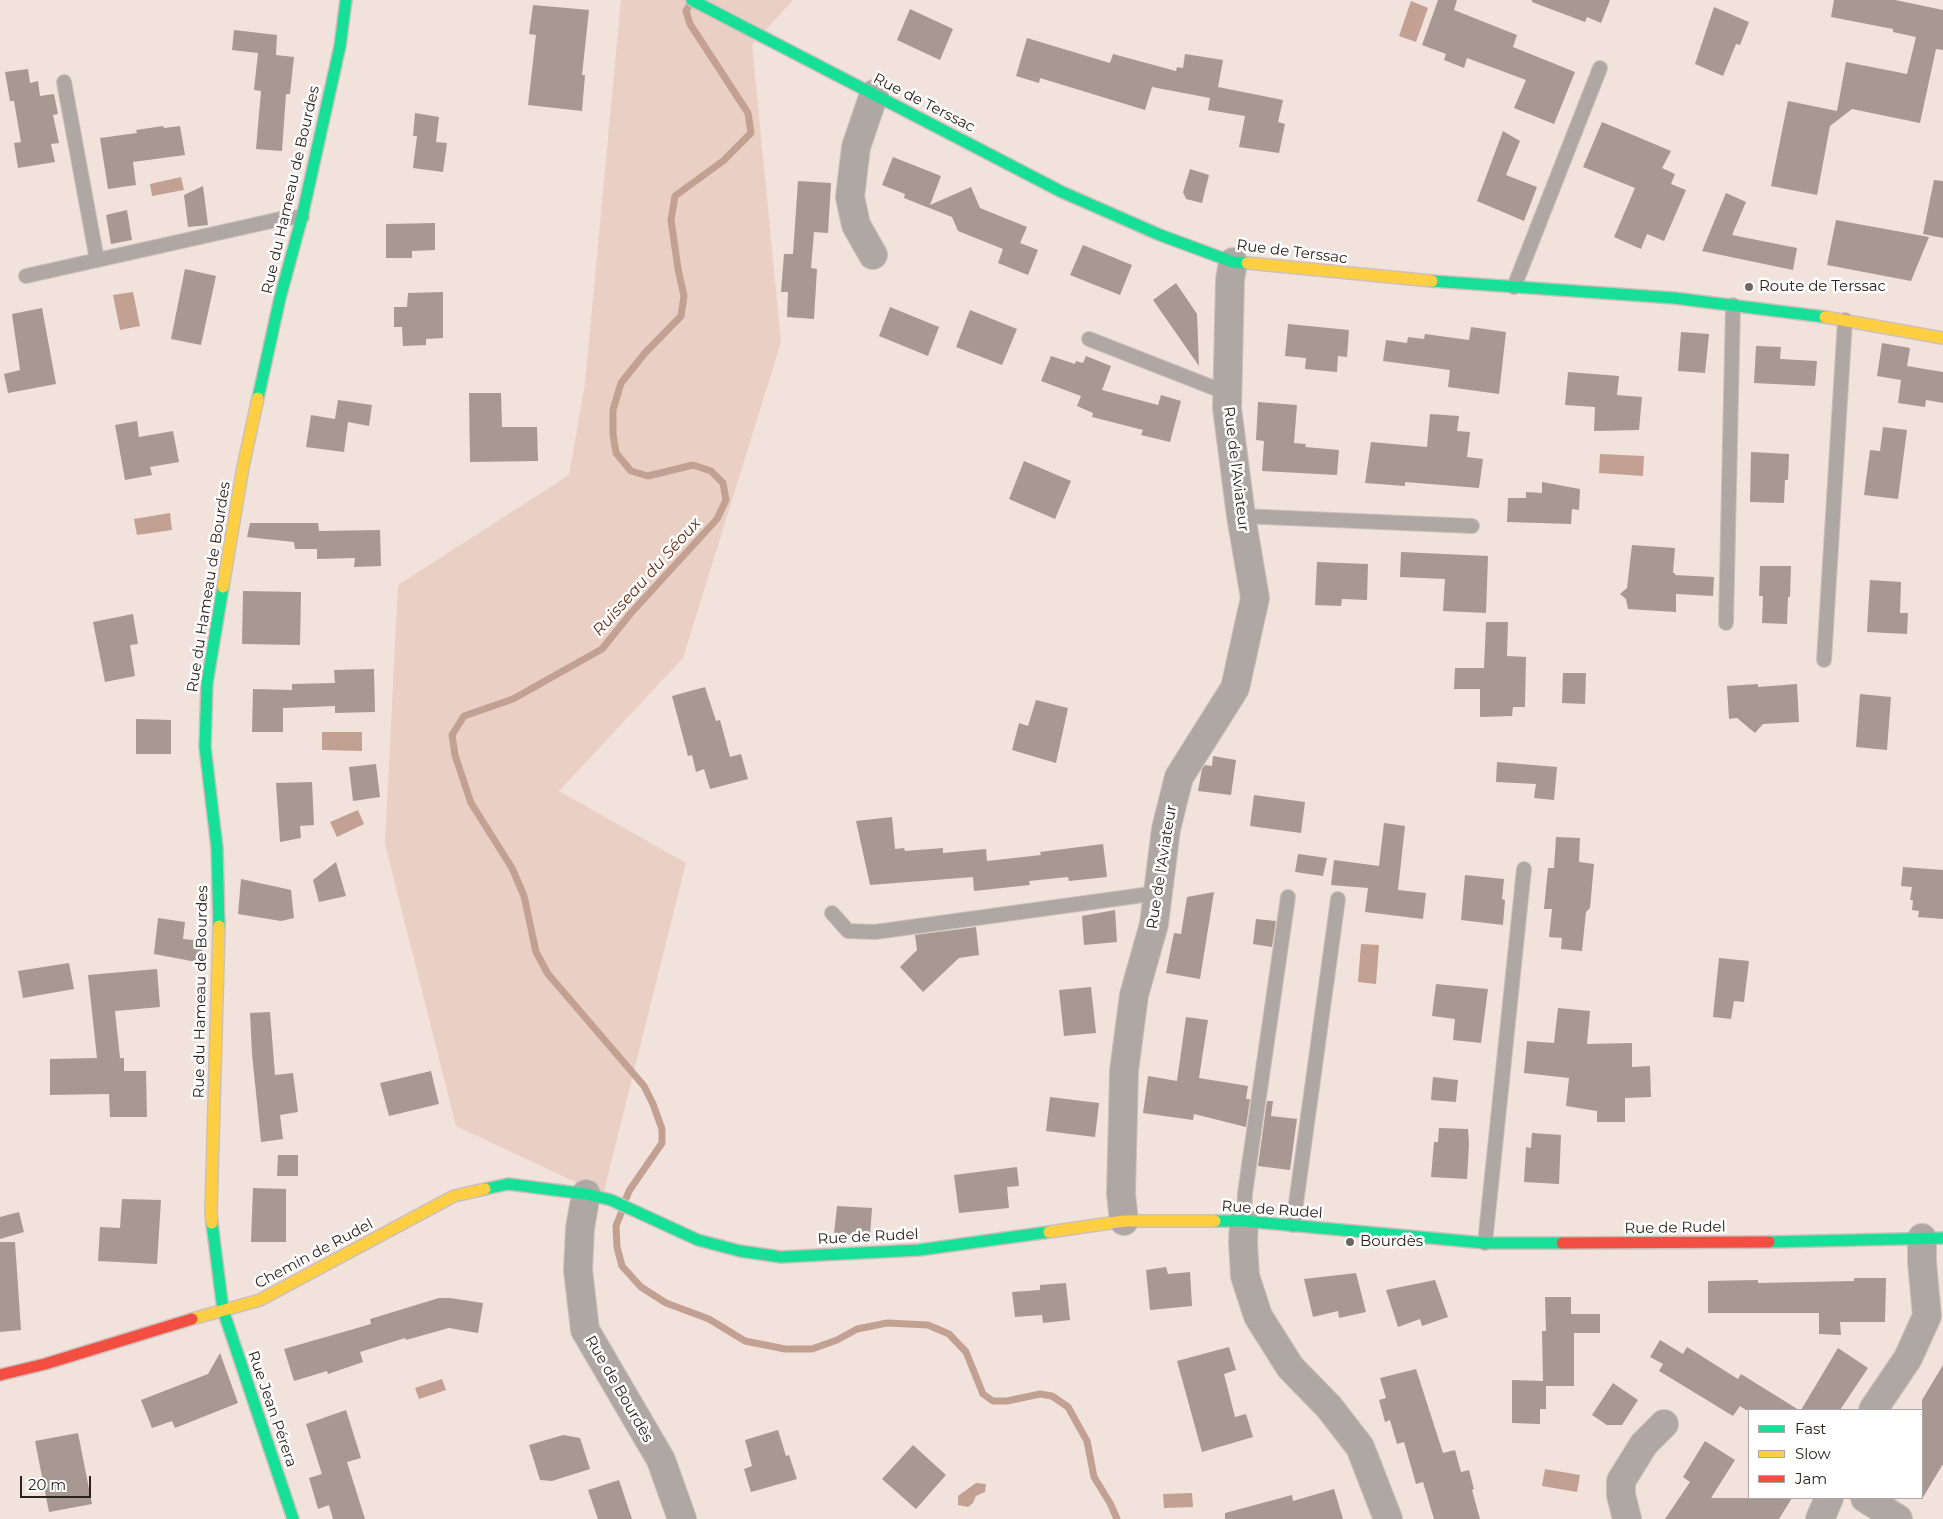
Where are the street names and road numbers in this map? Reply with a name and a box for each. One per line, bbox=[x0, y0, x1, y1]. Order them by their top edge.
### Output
street label: Rue de Terssac bbox=[870, 70, 978, 136]
street label: Rue du Hameau de Bourdes bbox=[258, 84, 324, 296]
street label: Rue de Terssac bbox=[1235, 236, 1349, 268]
street label: Rue de l'Aviateur bbox=[1219, 405, 1253, 533]
street label: Rue du Hameau de Bourdes bbox=[183, 480, 235, 694]
street label: Rue de l'Aviateur bbox=[1143, 803, 1181, 931]
street label: Rue du Hameau de Bourdes bbox=[190, 885, 212, 1099]
street label: Rue de Rudel bbox=[1221, 1197, 1323, 1223]
street label: Chemin de Rudel bbox=[252, 1215, 376, 1293]
street label: Rue de Rudel bbox=[1624, 1218, 1726, 1238]
street label: Rue de Rudel bbox=[817, 1225, 919, 1249]
street label: Rue de Bourdès bbox=[581, 1332, 657, 1446]
street label: Rue Jean Pérera bbox=[244, 1348, 300, 1470]

